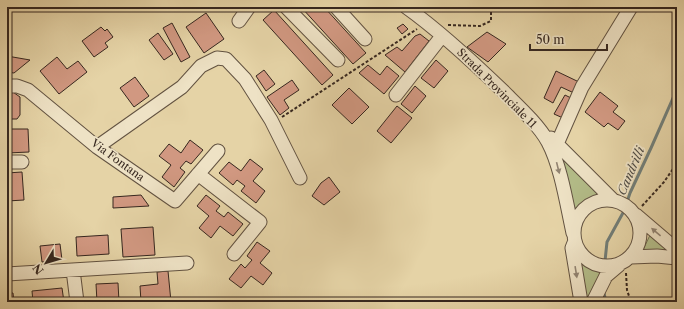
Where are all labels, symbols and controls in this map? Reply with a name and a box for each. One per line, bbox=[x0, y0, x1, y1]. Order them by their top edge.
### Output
scale bar bbox=[530, 26, 607, 52]
text: 50 m bbox=[536, 32, 565, 47]
street label: Strada Provinciale 11 bbox=[454, 45, 540, 131]
street label: Via Fontana bbox=[88, 135, 148, 184]
water label: Candrilli bbox=[614, 143, 648, 197]
one-way arrow bbox=[555, 162, 561, 175]
one-way arrow bbox=[650, 228, 661, 237]
north arrow bbox=[26, 243, 66, 283]
text: N bbox=[29, 261, 47, 277]
one-way arrow bbox=[573, 265, 579, 278]

